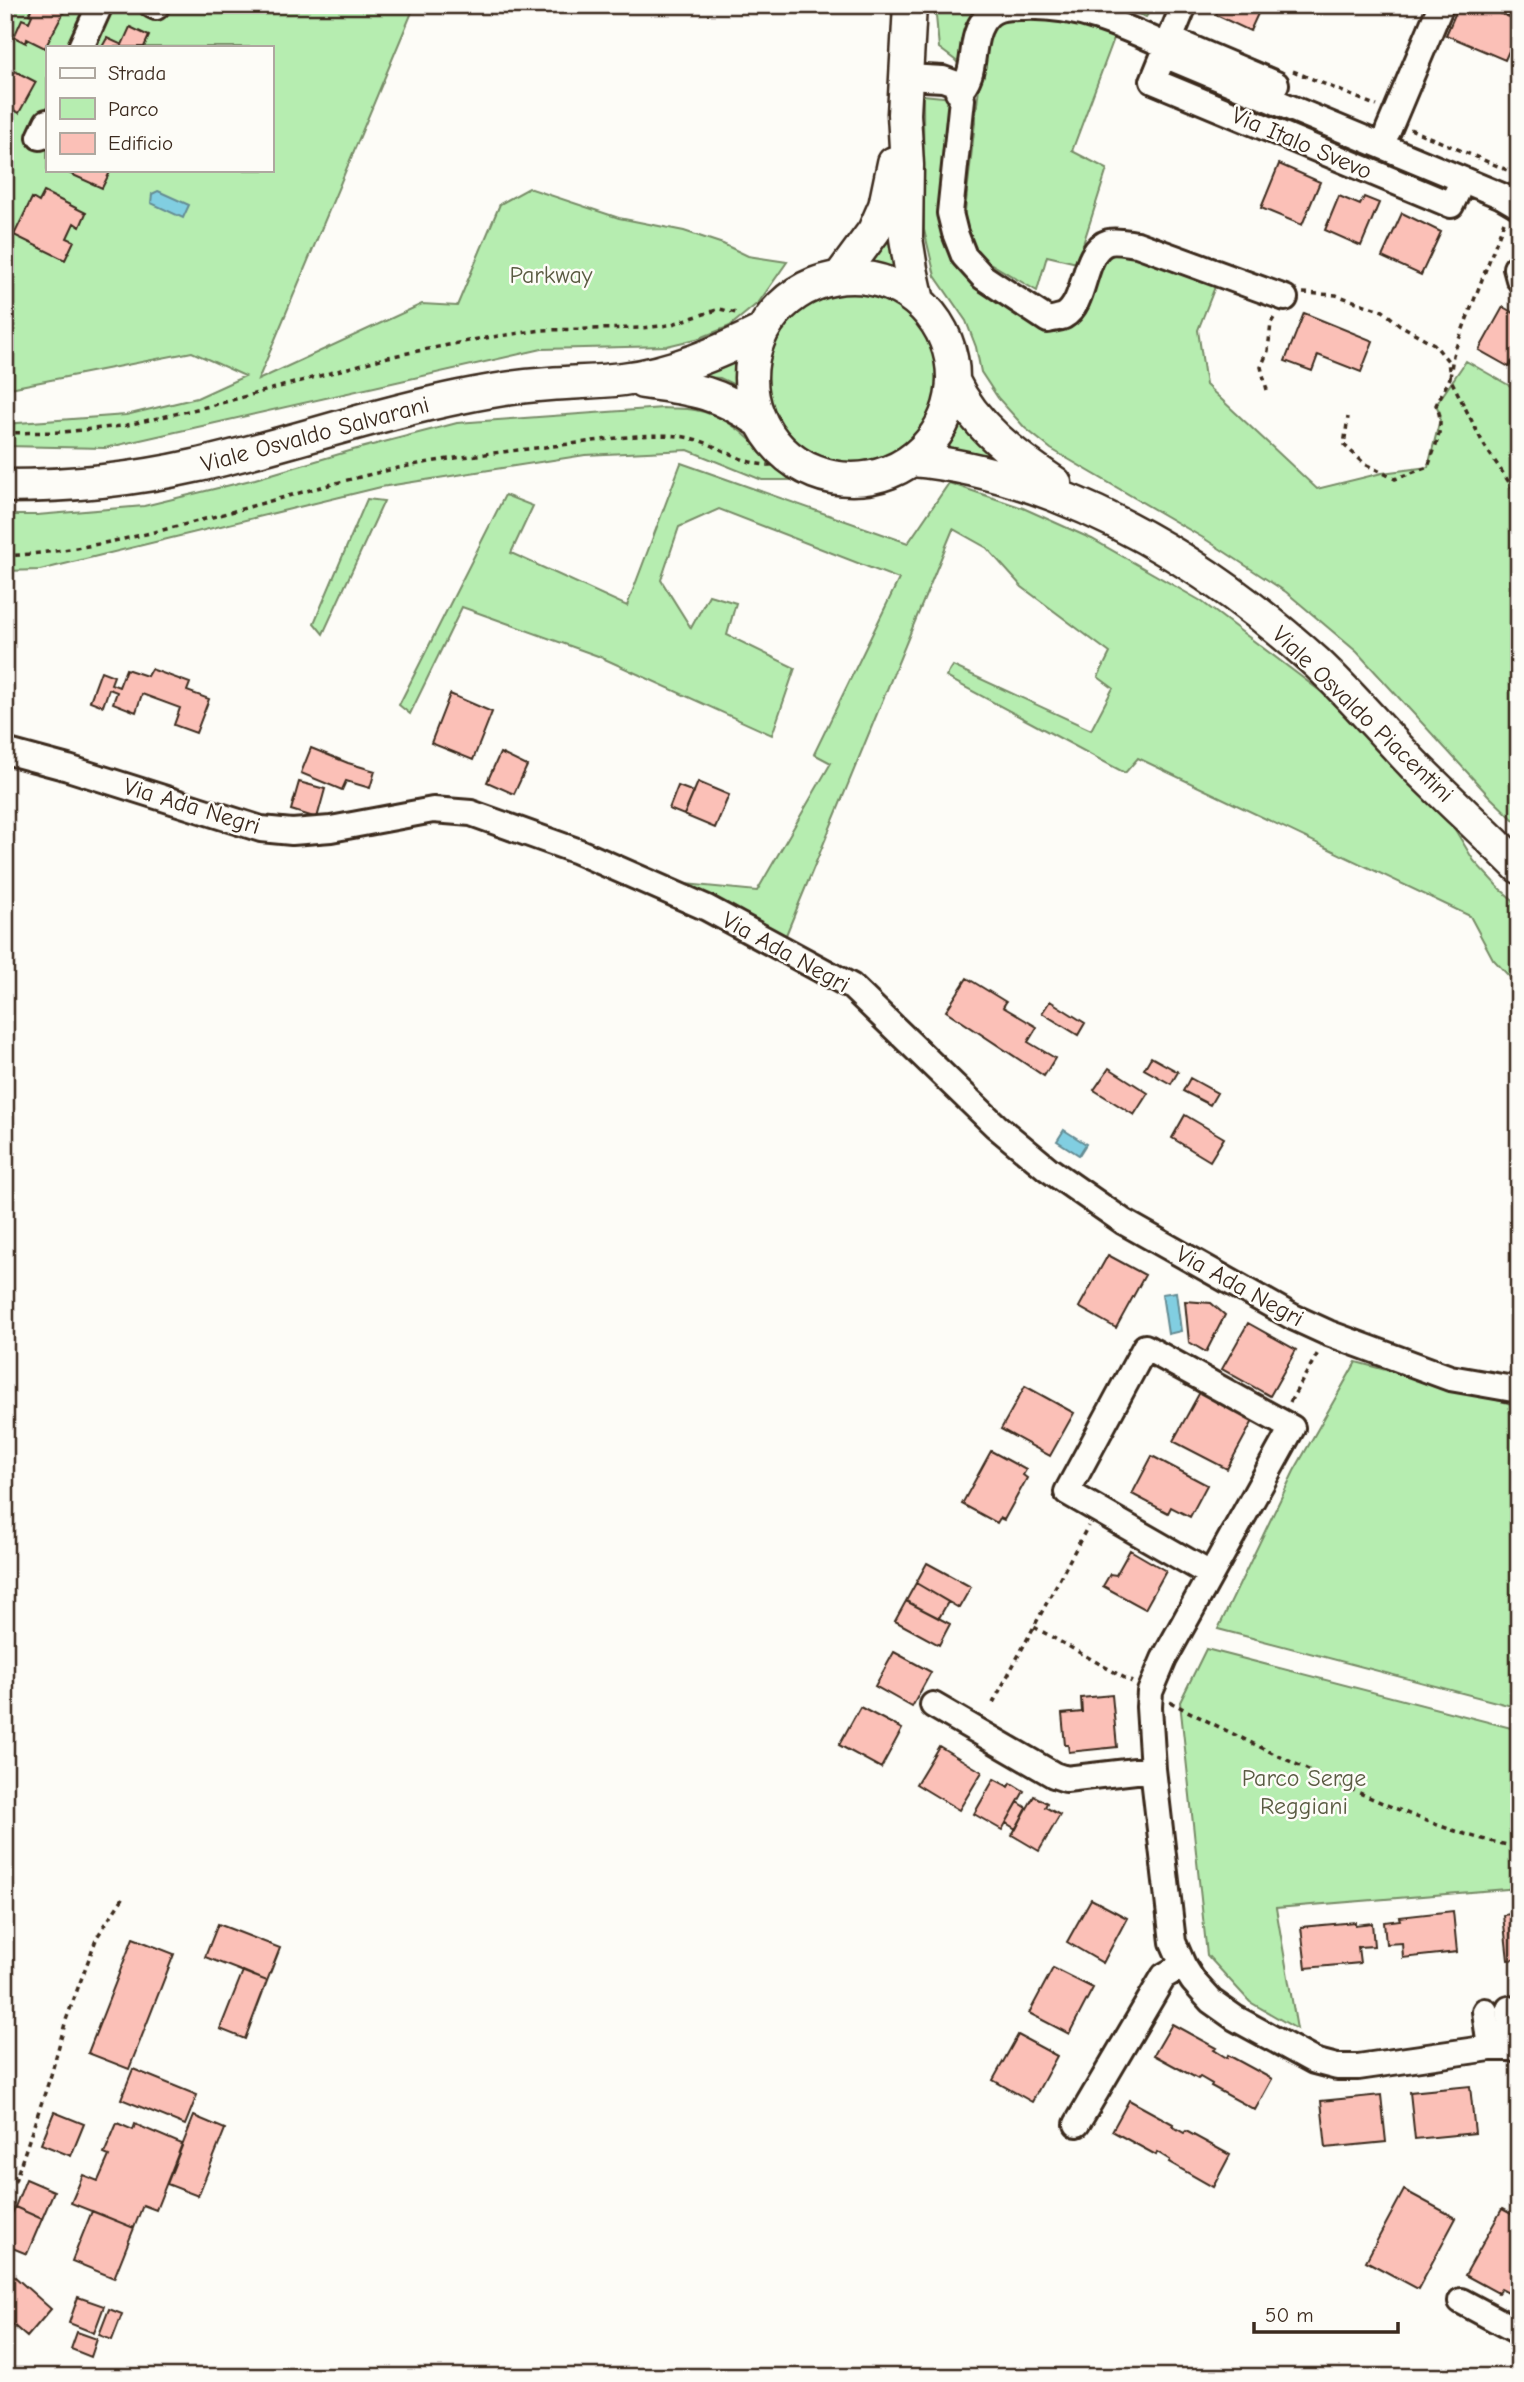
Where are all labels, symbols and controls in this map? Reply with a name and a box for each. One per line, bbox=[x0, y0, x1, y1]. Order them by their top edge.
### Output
legend bbox=[46, 46, 273, 172]
text: Strada bbox=[108, 61, 166, 85]
text: Parco bbox=[108, 97, 159, 121]
street label: Via Italo Svevo bbox=[1228, 101, 1376, 185]
text: Edificio bbox=[108, 131, 173, 155]
park label: Parkway bbox=[510, 261, 593, 289]
street label: Viale Osvaldo Salvarani bbox=[198, 390, 432, 478]
street label: Viale Osvaldo Piacentini bbox=[1267, 620, 1459, 808]
street label: Via Ada Negri bbox=[120, 772, 264, 840]
street label: Via Ada Negri bbox=[717, 906, 855, 998]
street label: Via Ada Negri bbox=[1171, 1240, 1309, 1332]
park label: Parco Serge Reggiani bbox=[1242, 1764, 1366, 1820]
scale bar bbox=[1254, 2291, 1398, 2335]
text: 50 m bbox=[1265, 2303, 1314, 2327]

